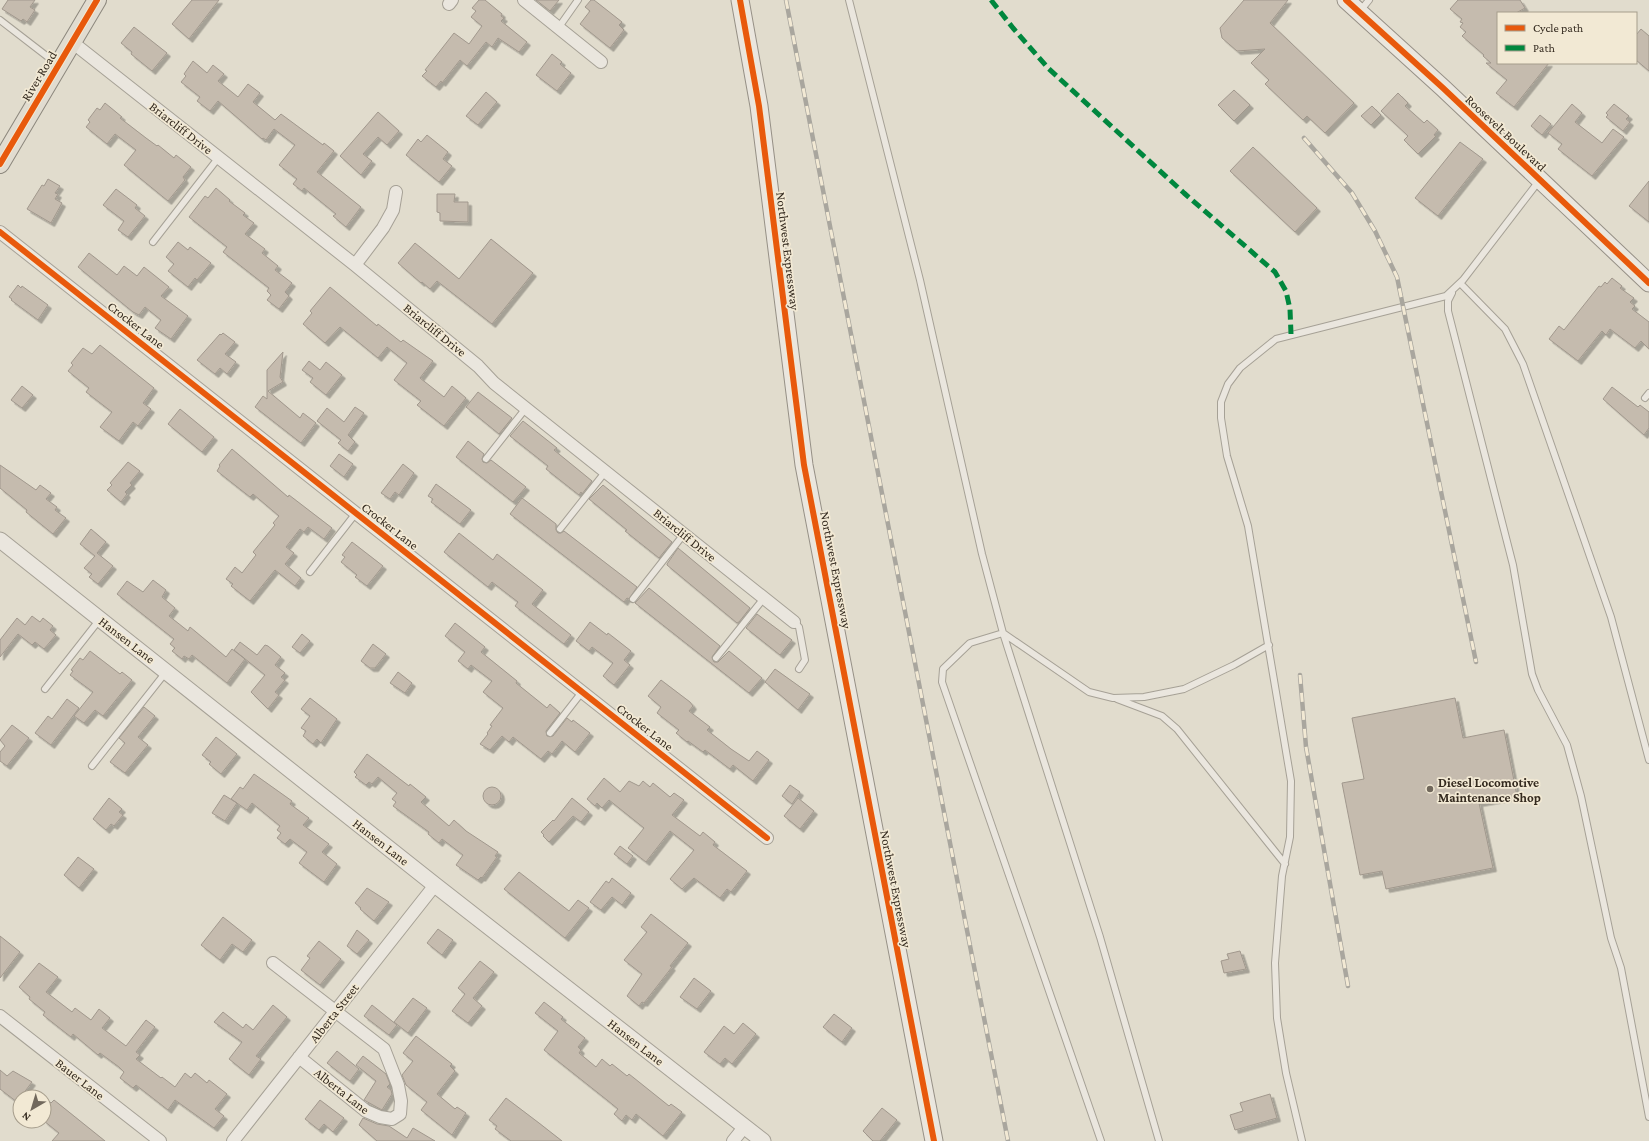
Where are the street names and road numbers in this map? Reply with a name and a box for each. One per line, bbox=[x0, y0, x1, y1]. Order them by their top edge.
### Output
street label: River Road bbox=[18, 48, 60, 104]
street label: Roosevelt Boulevard bbox=[1462, 92, 1550, 174]
street label: Briarcliff Drive bbox=[146, 99, 216, 157]
street label: Northwest Expressway bbox=[773, 191, 803, 312]
street label: Crocker Lane bbox=[105, 298, 168, 352]
street label: Briarcliff Drive bbox=[401, 300, 469, 360]
street label: Crocker Lane bbox=[359, 499, 422, 553]
street label: Briarcliff Drive bbox=[651, 505, 719, 565]
street label: Northwest Expressway bbox=[817, 510, 855, 631]
street label: Hansen Lane bbox=[96, 613, 158, 667]
street label: Crocker Lane bbox=[614, 700, 677, 754]
street label: Hansen Lane bbox=[350, 815, 412, 869]
street label: Northwest Expressway bbox=[877, 829, 915, 950]
street label: Alberta Street bbox=[306, 980, 362, 1046]
street label: Hansen Lane bbox=[605, 1015, 667, 1069]
street label: Bauer Lane bbox=[53, 1055, 108, 1103]
street label: Alberta Lane bbox=[311, 1065, 373, 1117]

